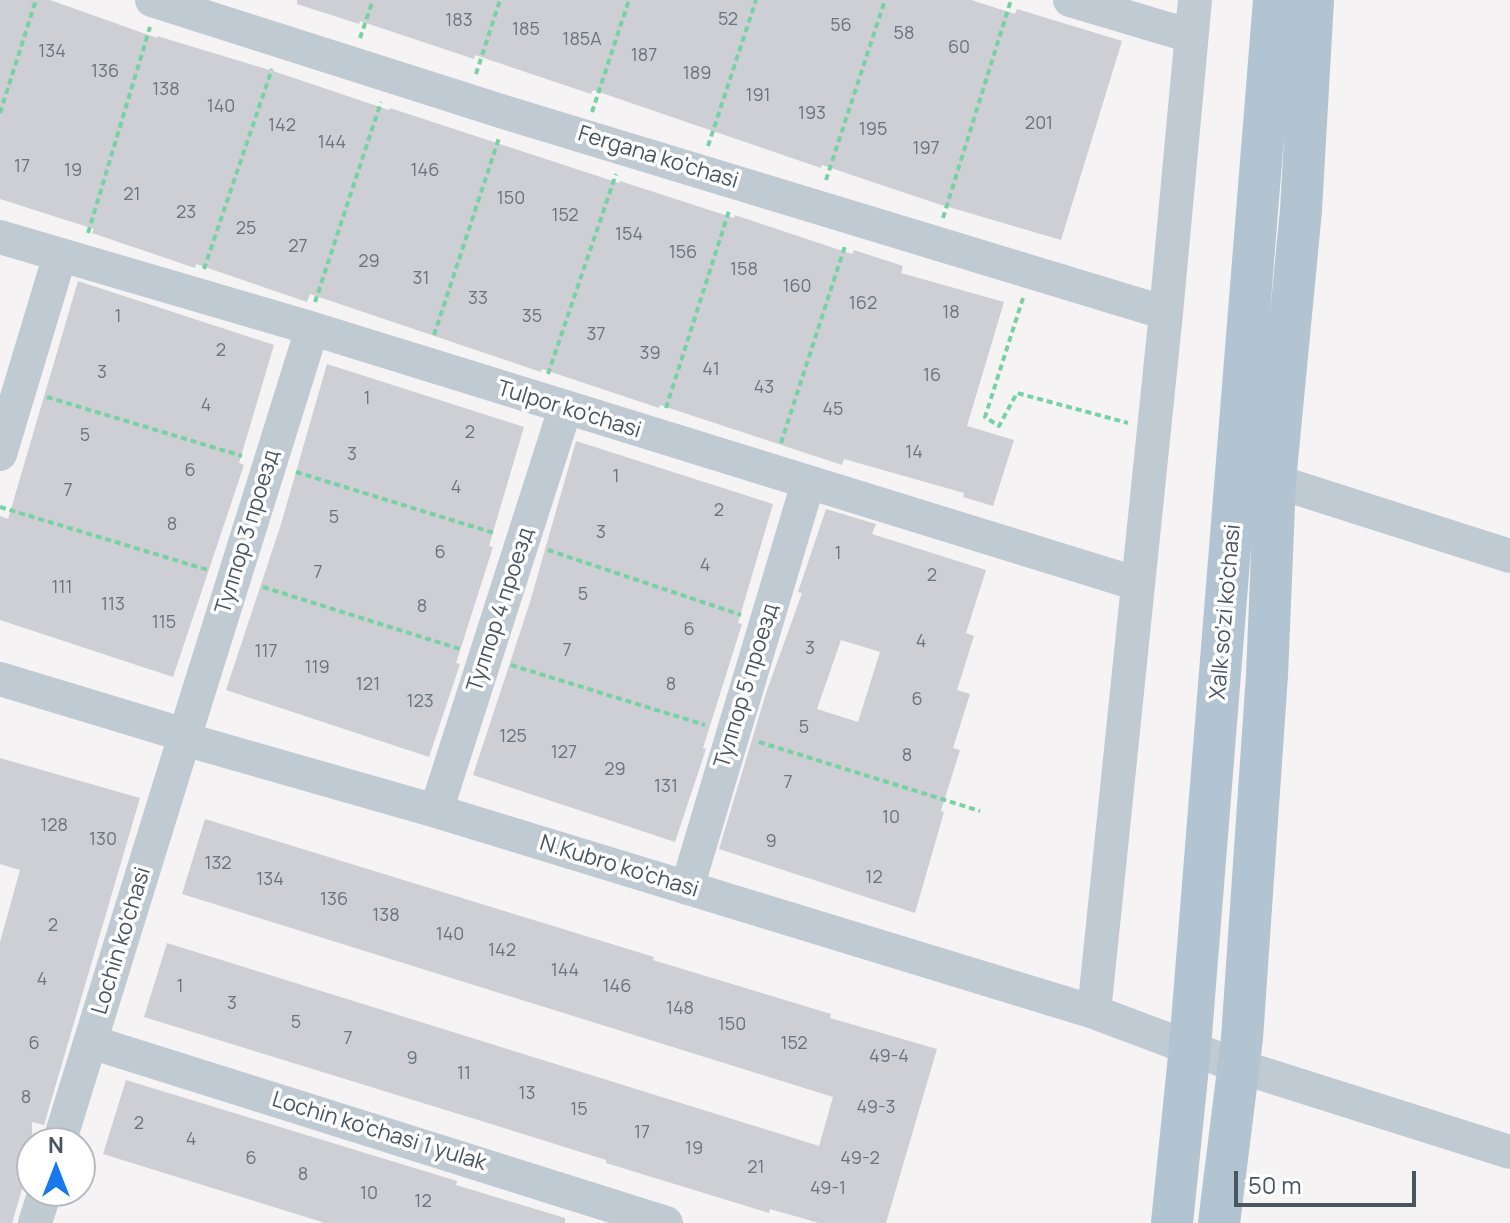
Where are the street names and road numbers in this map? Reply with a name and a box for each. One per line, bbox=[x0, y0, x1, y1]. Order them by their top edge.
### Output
street label: Fergana ko'chasi bbox=[575, 121, 741, 195]
street label: Tulpor ko'chasi bbox=[494, 376, 644, 444]
street label: Тулпор 3 проезд bbox=[210, 447, 286, 617]
street label: Xalk so'zi ko'chasi bbox=[1205, 523, 1247, 701]
street label: Тулпор 4 проезд bbox=[462, 525, 540, 695]
street label: Тулпор 5 проезд bbox=[709, 600, 785, 772]
street label: N.Kubro ko'chasi bbox=[536, 830, 702, 904]
street label: Lochin ko'chasi bbox=[87, 864, 157, 1018]
street label: Lochin ko'chasi 1 yulak bbox=[269, 1087, 489, 1177]

